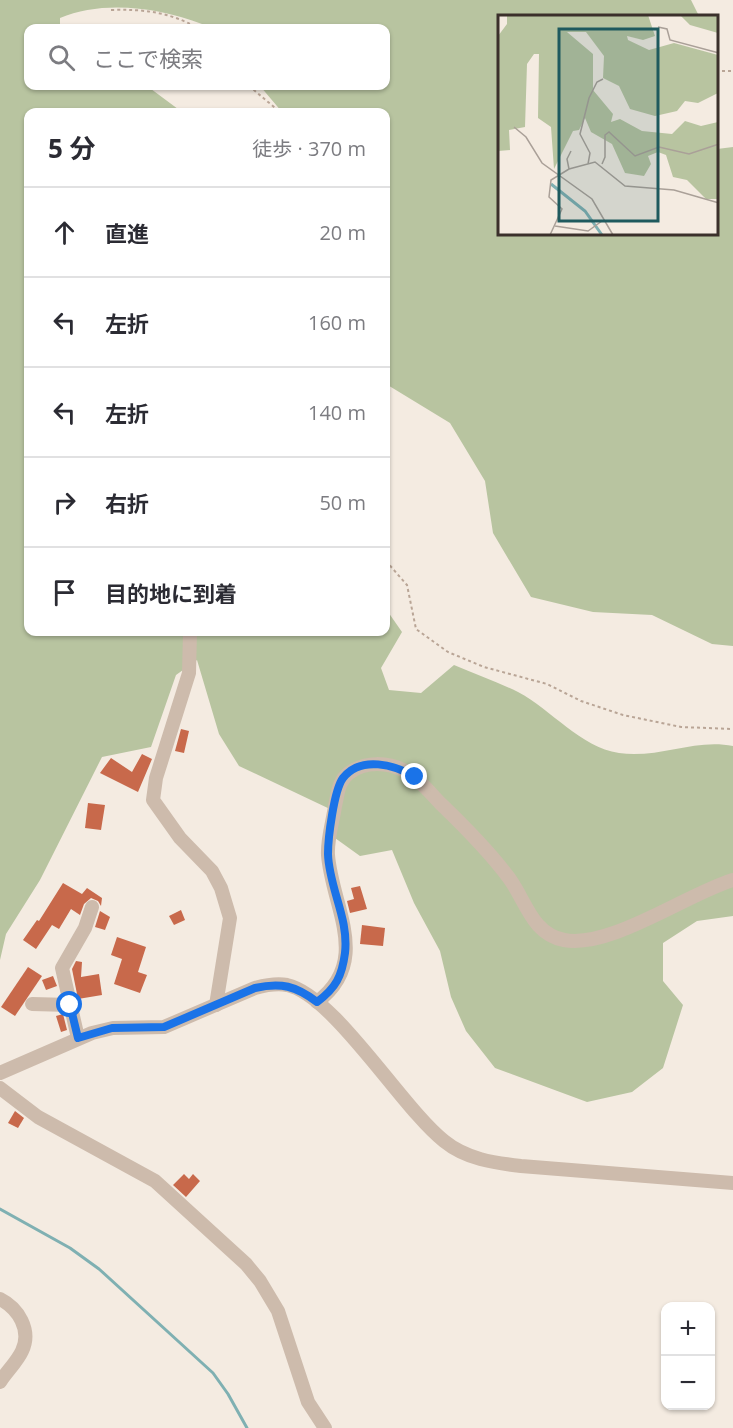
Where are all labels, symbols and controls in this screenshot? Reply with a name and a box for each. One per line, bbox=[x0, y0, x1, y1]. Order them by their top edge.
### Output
inset map bbox=[498, 15, 718, 236]
search box bbox=[24, 24, 390, 90]
icon: search bbox=[45, 41, 78, 74]
text: ここで検索 bbox=[93, 43, 203, 73]
text: 5 分 bbox=[48, 130, 96, 166]
text: 徒歩 · 370 m bbox=[252, 135, 366, 162]
icon: ahead bbox=[48, 216, 81, 249]
text: 直進 bbox=[105, 218, 149, 248]
text: 20 m bbox=[319, 219, 366, 246]
icon: left bbox=[48, 306, 81, 339]
text: 左折 bbox=[105, 308, 149, 338]
text: 160 m bbox=[308, 309, 366, 336]
icon: left bbox=[48, 396, 81, 429]
text: 左折 bbox=[105, 398, 149, 428]
text: 140 m bbox=[308, 399, 366, 426]
icon: right bbox=[48, 486, 81, 519]
text: 右折 bbox=[105, 488, 149, 518]
text: 50 m bbox=[319, 489, 366, 516]
icon: arrive bbox=[48, 576, 81, 609]
text: 目的地に到着 bbox=[105, 578, 237, 608]
route end bbox=[401, 763, 427, 789]
route start bbox=[56, 991, 82, 1017]
map controls bbox=[661, 1302, 715, 1410]
button: + bbox=[661, 1302, 715, 1356]
button: − bbox=[661, 1356, 715, 1410]

